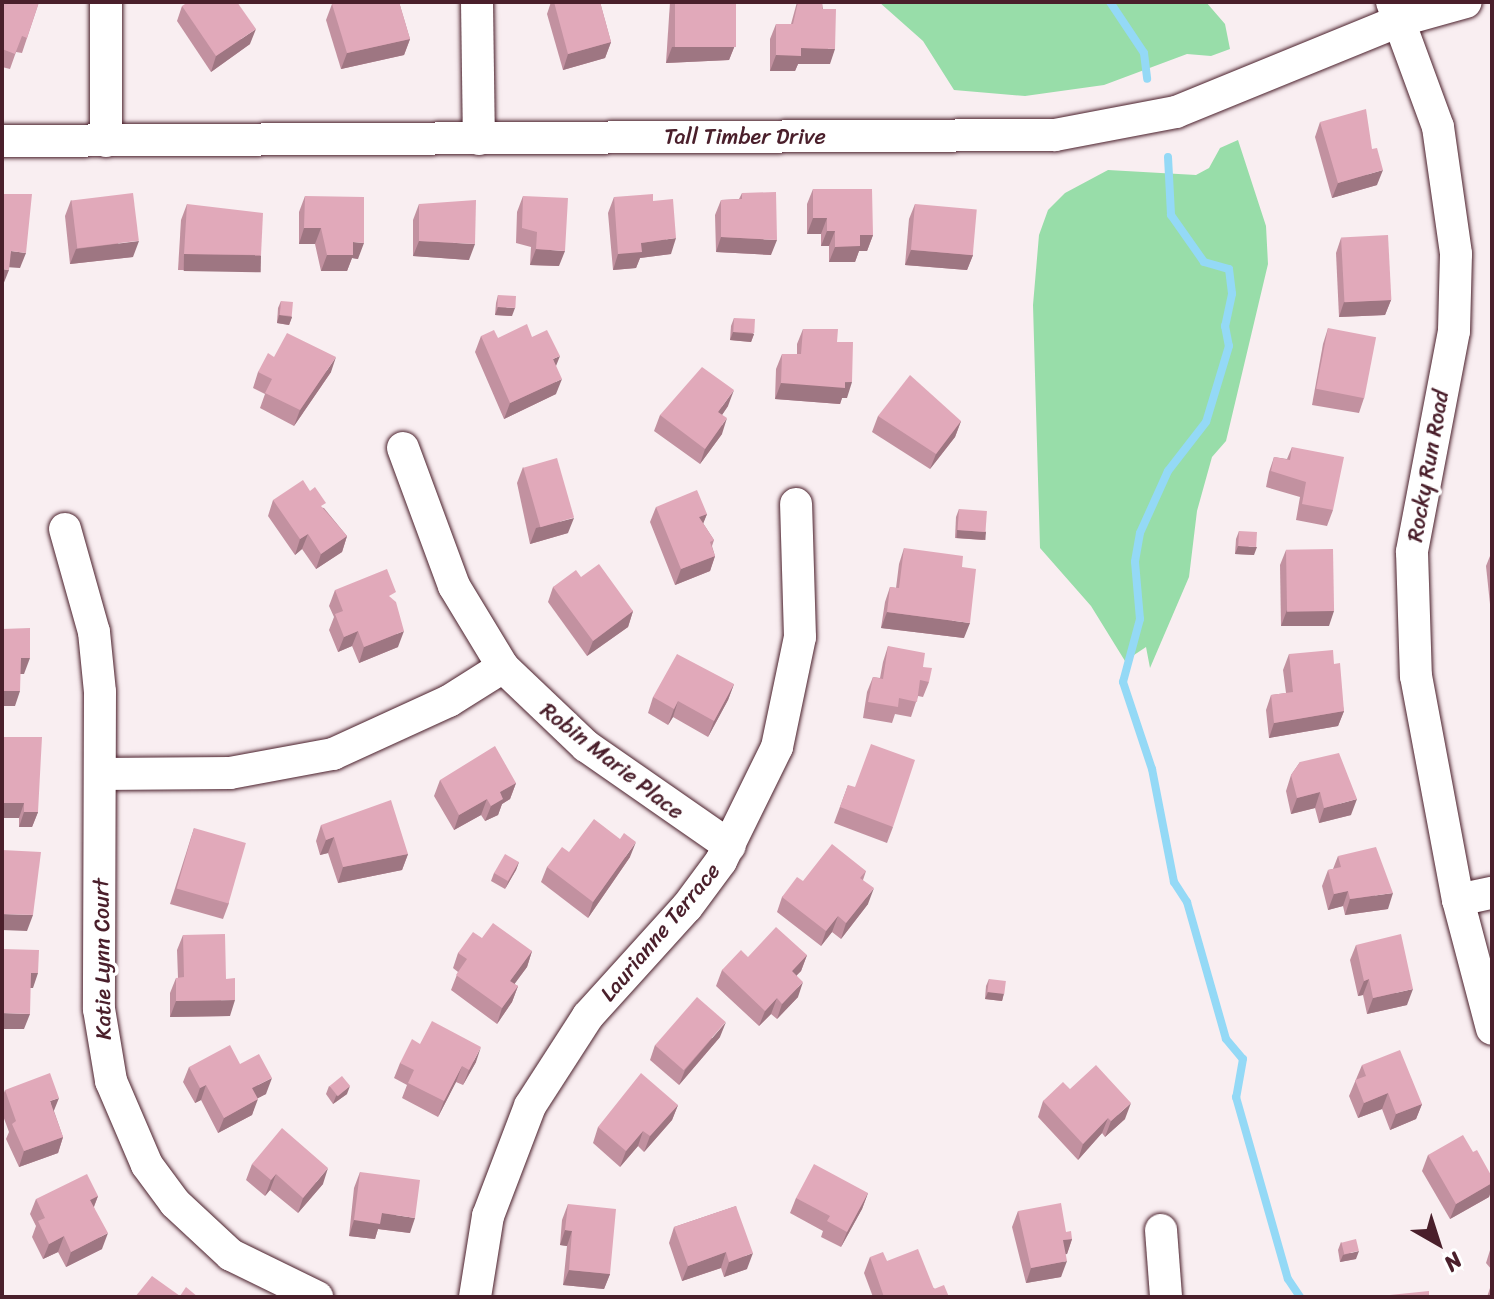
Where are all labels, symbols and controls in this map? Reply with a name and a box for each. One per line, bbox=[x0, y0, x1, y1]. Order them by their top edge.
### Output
street label: Tall Timber Drive bbox=[664, 124, 826, 150]
street label: Rocky Run Road bbox=[1402, 388, 1454, 544]
street label: Robin Marie Place bbox=[535, 697, 689, 825]
street label: Laurianne Terrace bbox=[595, 858, 725, 1006]
street label: Katie Lynn Court bbox=[87, 877, 117, 1041]
north arrow bbox=[1398, 1203, 1478, 1283]
text: N bbox=[1435, 1242, 1472, 1282]

